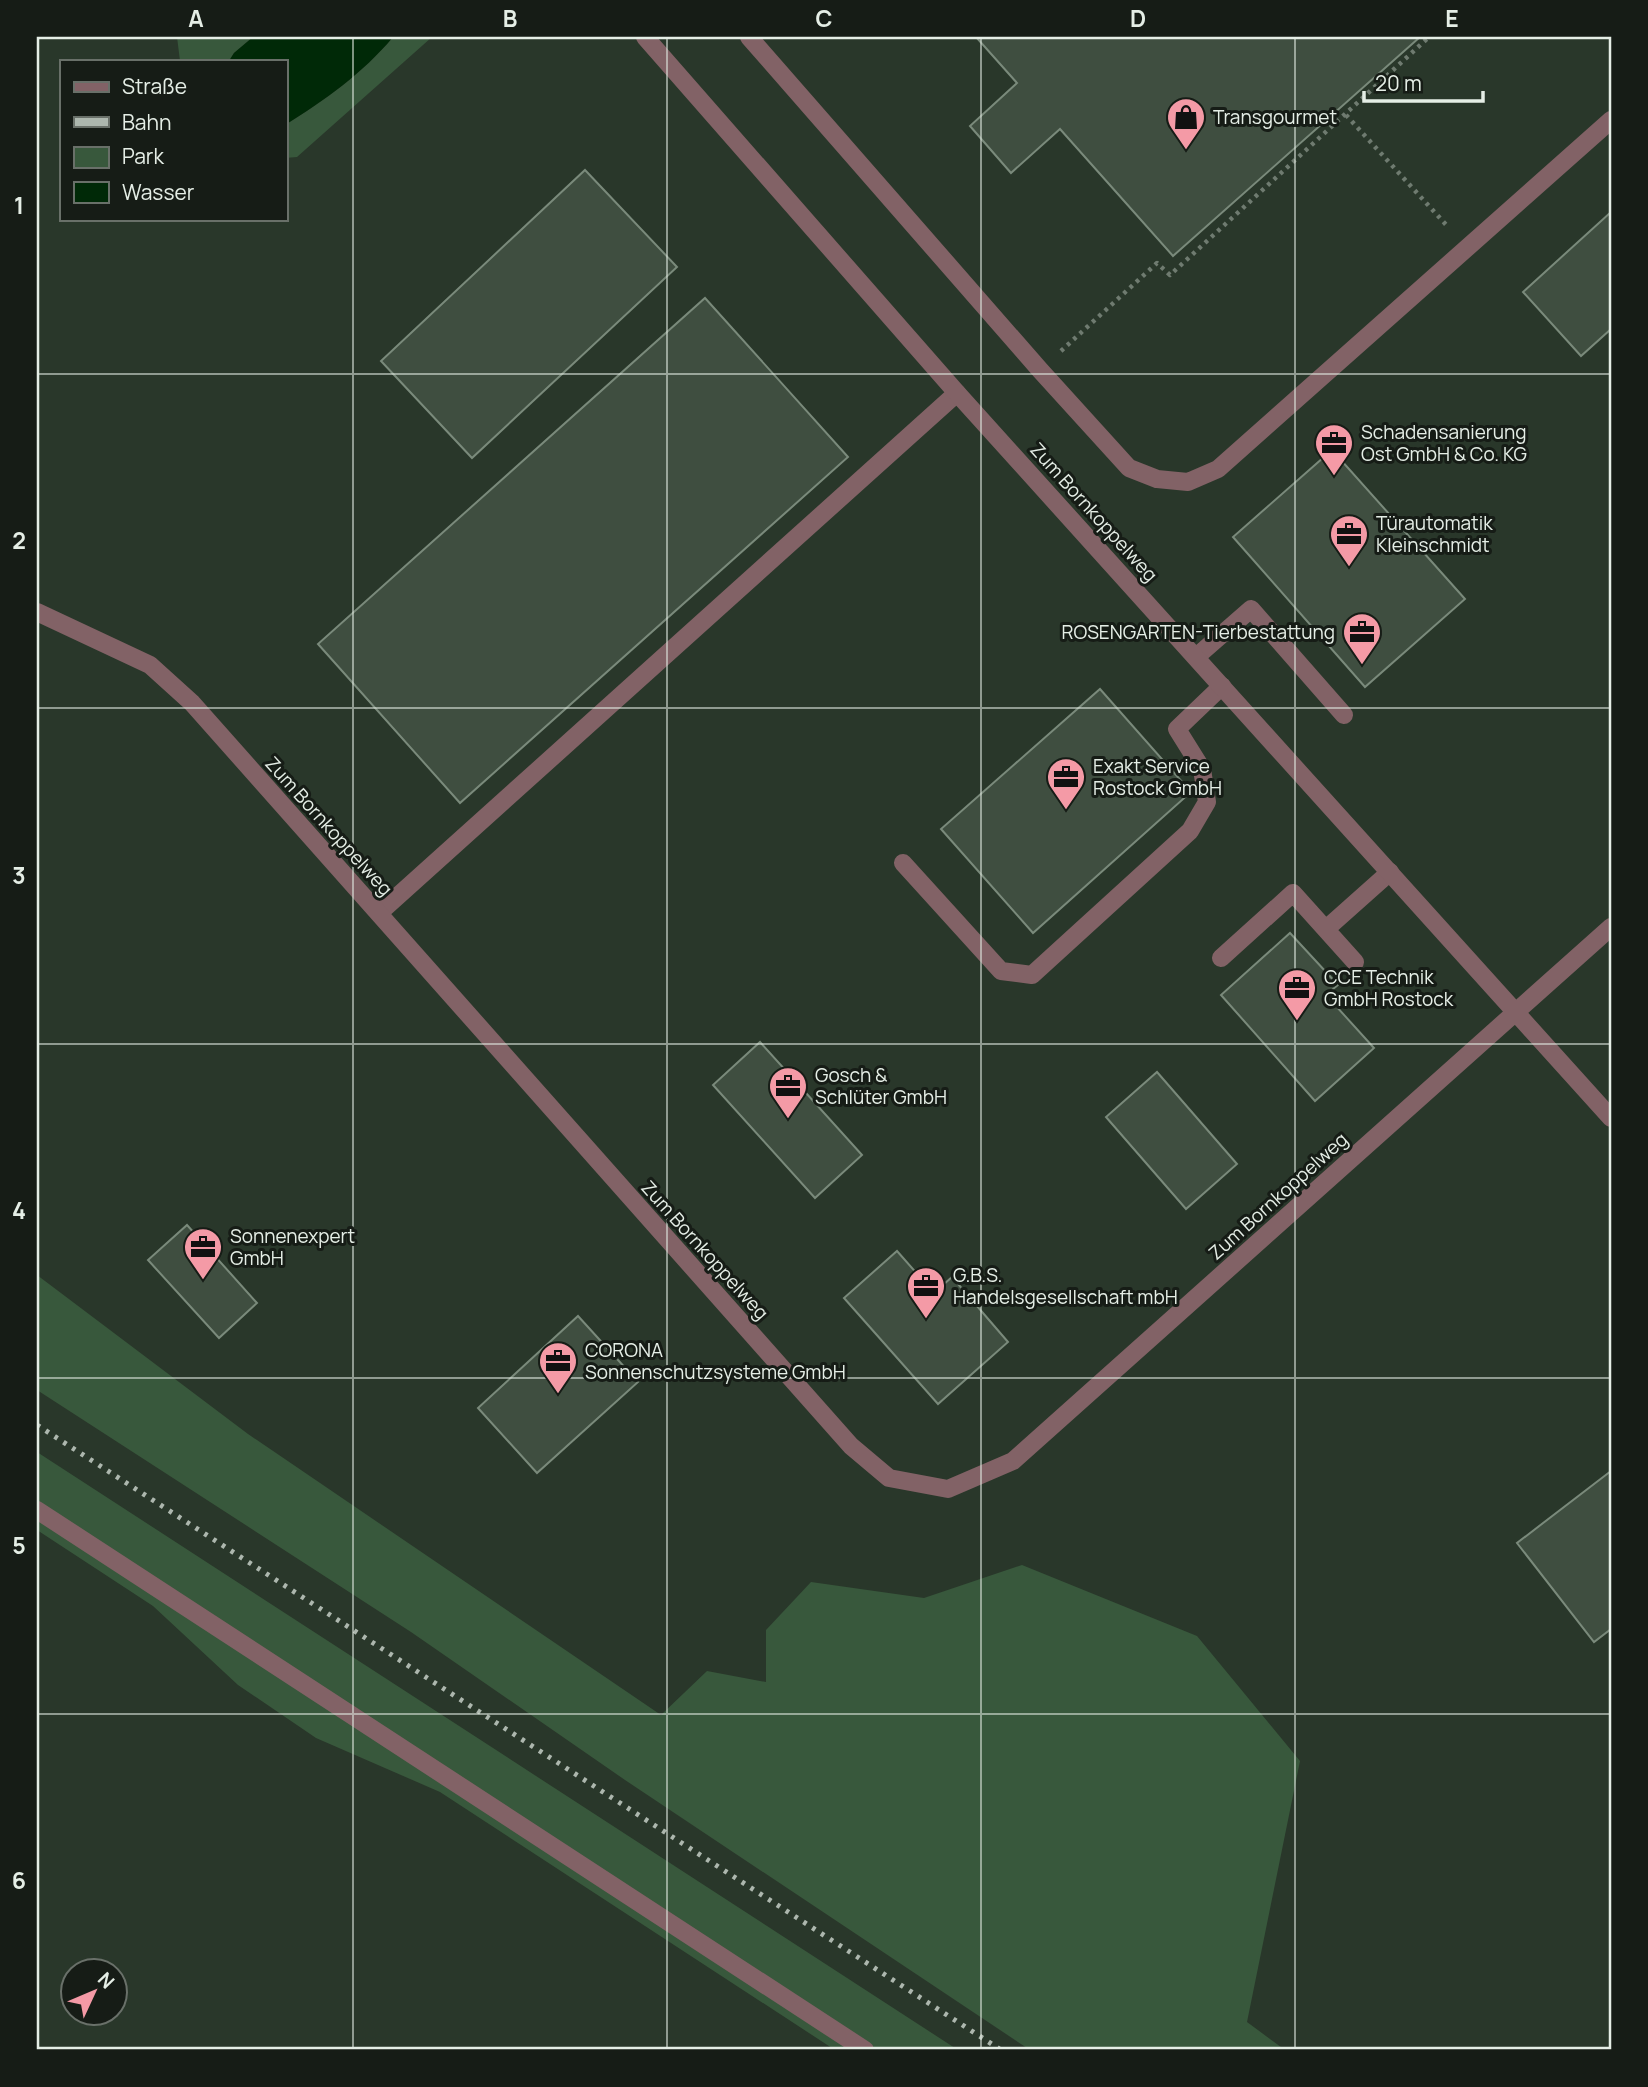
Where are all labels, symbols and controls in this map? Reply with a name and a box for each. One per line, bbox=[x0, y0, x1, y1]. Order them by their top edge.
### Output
text: A bbox=[188, 2, 204, 34]
text: B bbox=[503, 2, 517, 34]
text: C bbox=[816, 2, 833, 34]
text: D bbox=[1130, 2, 1146, 34]
text: E bbox=[1445, 2, 1459, 34]
legend bbox=[60, 60, 287, 220]
scale bar bbox=[1364, 60, 1484, 104]
text: 20 m bbox=[1375, 69, 1422, 97]
text: Straße bbox=[122, 72, 187, 100]
shop icon: Transgourmet bbox=[1165, 96, 1207, 151]
place label: Transgourmet bbox=[1213, 104, 1337, 130]
text: Bahn bbox=[122, 108, 172, 136]
text: Park bbox=[122, 142, 164, 170]
text: Wasser bbox=[122, 178, 195, 206]
text: 1 bbox=[14, 189, 24, 221]
place label: Schadensanierung Ost GmbH & Co. KG bbox=[1361, 419, 1527, 467]
office icon: Schadensanierung Ost GmbH & Co. KG bbox=[1313, 422, 1355, 477]
street label: Zum Bornkoppelweg bbox=[1024, 437, 1164, 587]
place label: Türautomatik Kleinschmidt bbox=[1376, 510, 1493, 558]
office icon: Türautomatik Kleinschmidt bbox=[1328, 513, 1370, 568]
text: 2 bbox=[12, 524, 26, 556]
office icon: ROSENGARTEN-Tierbestattung bbox=[1341, 611, 1383, 666]
place label: ROSENGARTEN-Tierbestattung bbox=[1061, 619, 1335, 645]
street label: Zum Bornkoppelweg bbox=[259, 751, 399, 901]
place label: Exakt Service Rostock GmbH bbox=[1093, 753, 1222, 801]
office icon: Exakt Service Rostock GmbH bbox=[1045, 756, 1087, 811]
text: 3 bbox=[12, 859, 26, 891]
place label: CCE Technik GmbH Rostock bbox=[1324, 964, 1454, 1012]
office icon: CCE Technik GmbH Rostock bbox=[1276, 967, 1318, 1022]
place label: Gosch & Schlüter GmbH bbox=[815, 1062, 947, 1110]
office icon: Gosch & Schlüter GmbH bbox=[767, 1065, 809, 1120]
street label: Zum Bornkoppelweg bbox=[1203, 1126, 1353, 1266]
street label: Zum Bornkoppelweg bbox=[635, 1175, 775, 1325]
text: 4 bbox=[12, 1194, 26, 1226]
place label: Sonnenexpert GmbH bbox=[230, 1223, 355, 1271]
office icon: Sonnenexpert GmbH bbox=[182, 1226, 224, 1281]
place label: G.B.S. Handelsgesellschaft mbH bbox=[953, 1262, 1178, 1310]
office icon: G.B.S. Handelsgesellschaft mbH bbox=[905, 1265, 947, 1320]
place label: CORONA Sonnenschutzsysteme GmbH bbox=[585, 1337, 846, 1385]
office icon: CORONA Sonnenschutzsysteme GmbH bbox=[537, 1340, 579, 1395]
text: 5 bbox=[12, 1529, 26, 1561]
text: 6 bbox=[12, 1864, 26, 1896]
north arrow bbox=[60, 1958, 130, 2028]
text: N bbox=[92, 1966, 120, 1994]

